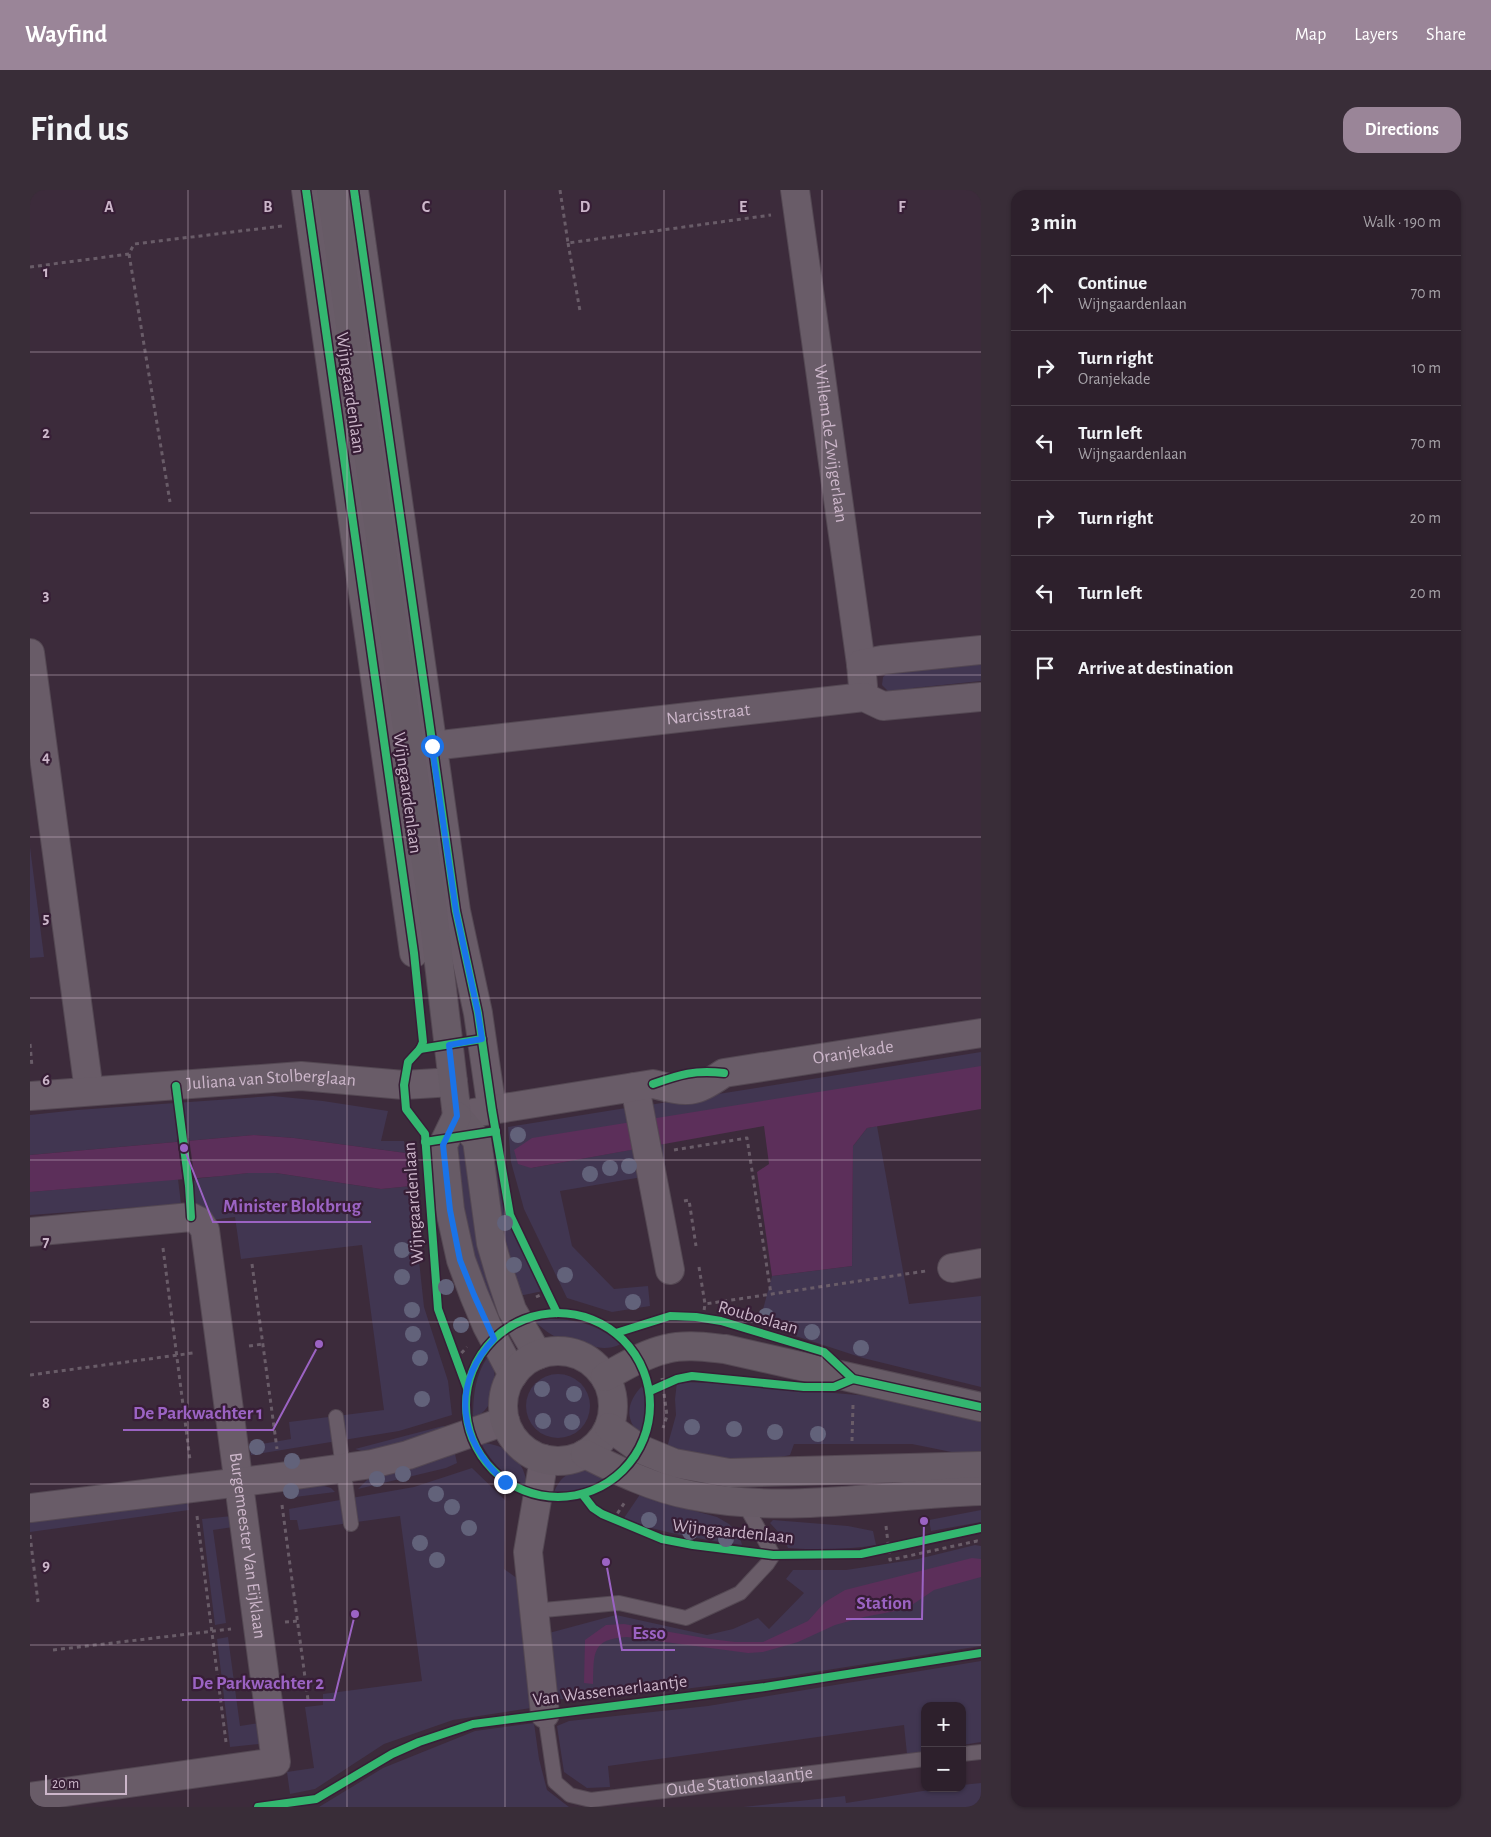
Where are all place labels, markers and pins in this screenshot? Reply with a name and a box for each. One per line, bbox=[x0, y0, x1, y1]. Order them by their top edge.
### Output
callout: Minister Blokbrug bbox=[213, 1188, 371, 1222]
callout: De Parkwachter 1 bbox=[123, 1396, 273, 1430]
callout: Station bbox=[846, 1585, 922, 1619]
callout: Esso bbox=[622, 1616, 675, 1650]
callout: De Parkwachter 2 bbox=[182, 1666, 334, 1700]

